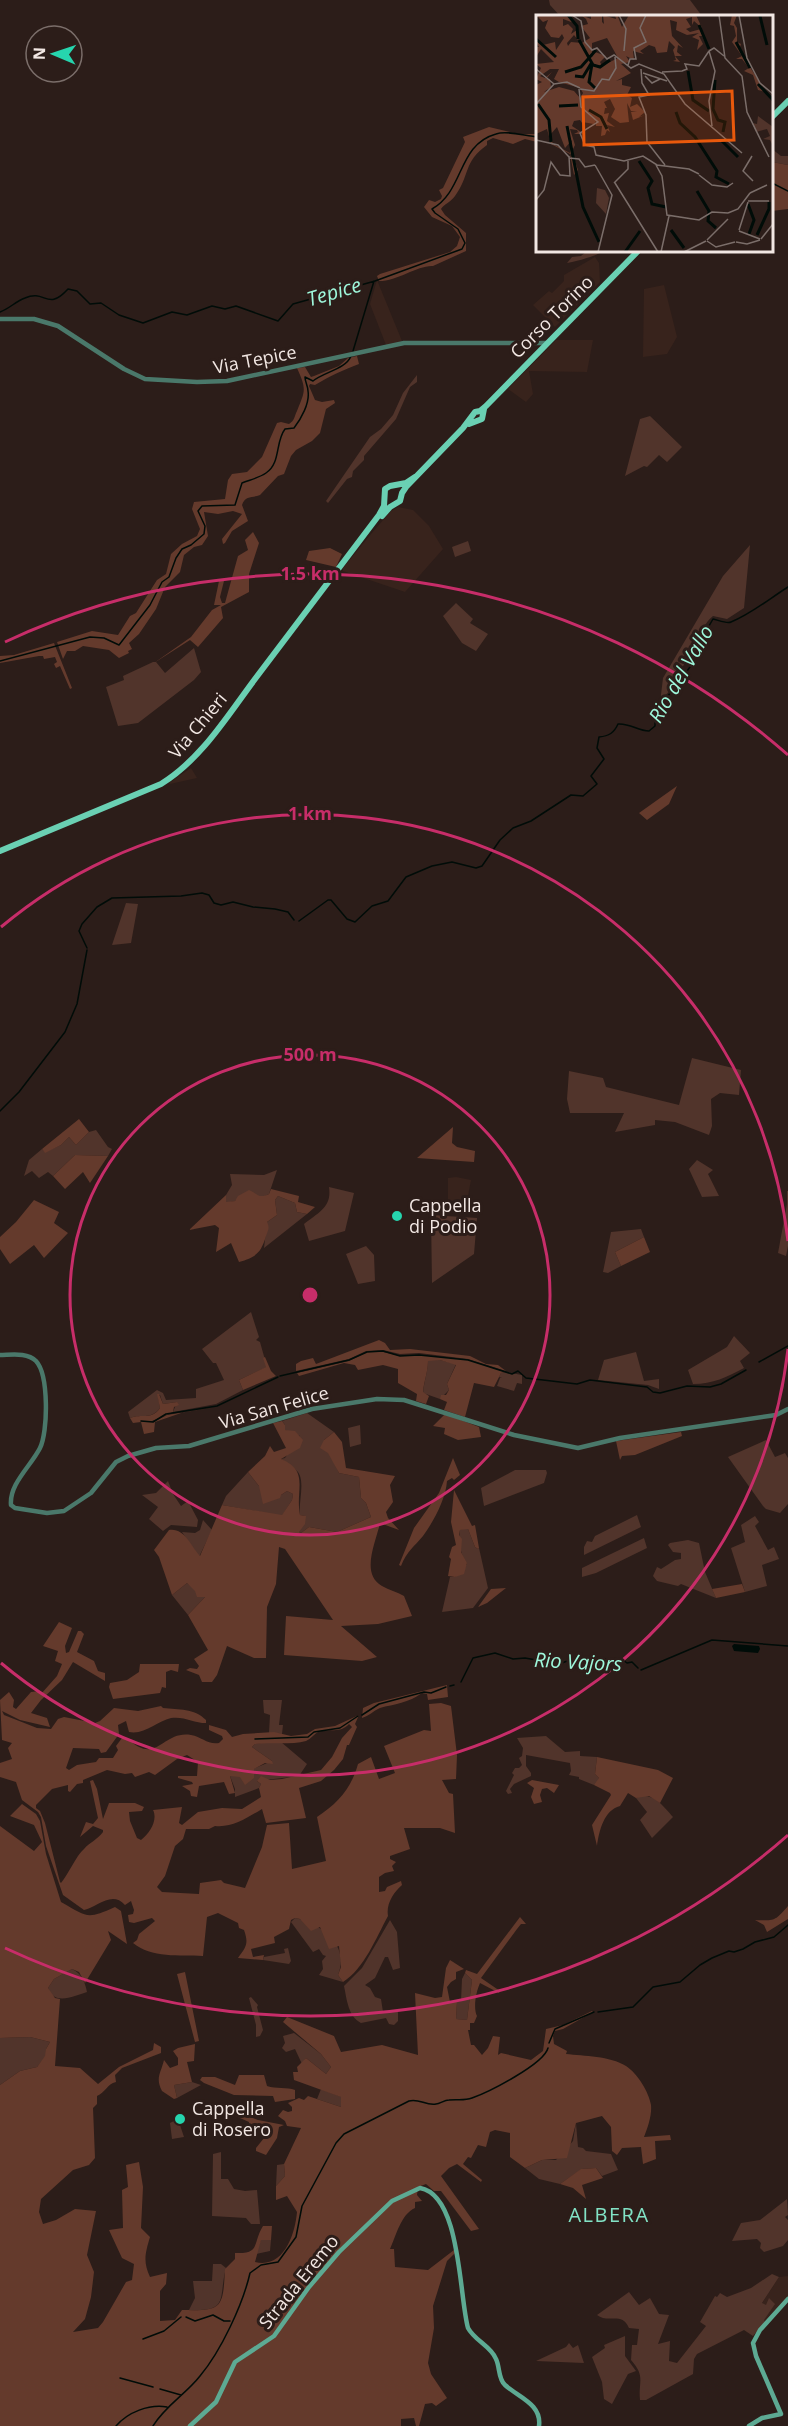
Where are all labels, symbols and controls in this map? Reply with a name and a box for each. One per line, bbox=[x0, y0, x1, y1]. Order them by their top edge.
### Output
inset map bbox=[536, 15, 773, 252]
north arrow bbox=[24, 24, 84, 84]
text: N bbox=[28, 47, 50, 60]
street label: Corso Torino bbox=[505, 270, 598, 363]
water label: Tepice bbox=[303, 271, 364, 312]
street label: Via Tepice bbox=[211, 339, 298, 379]
text: 1.5 km bbox=[280, 561, 340, 585]
water label: Rio del Vallo bbox=[642, 620, 719, 727]
street label: Via Chieri bbox=[163, 687, 232, 763]
text: 1 km bbox=[288, 801, 332, 825]
text: 500 m bbox=[283, 1042, 337, 1066]
place label: Cappella di Podio bbox=[409, 1193, 482, 1238]
marker: Cappella di Podio bbox=[390, 1209, 404, 1223]
centre of rings bbox=[300, 1285, 320, 1305]
street label: Via San Felice bbox=[216, 1380, 331, 1434]
water label: Rio Vajors bbox=[533, 1646, 623, 1677]
place label: Cappella di Rosero bbox=[192, 2096, 271, 2141]
marker: Cappella di Rosero bbox=[173, 2112, 187, 2126]
district label: ALBERA bbox=[568, 2201, 650, 2228]
street label: Strada Eremo bbox=[253, 2229, 344, 2333]

